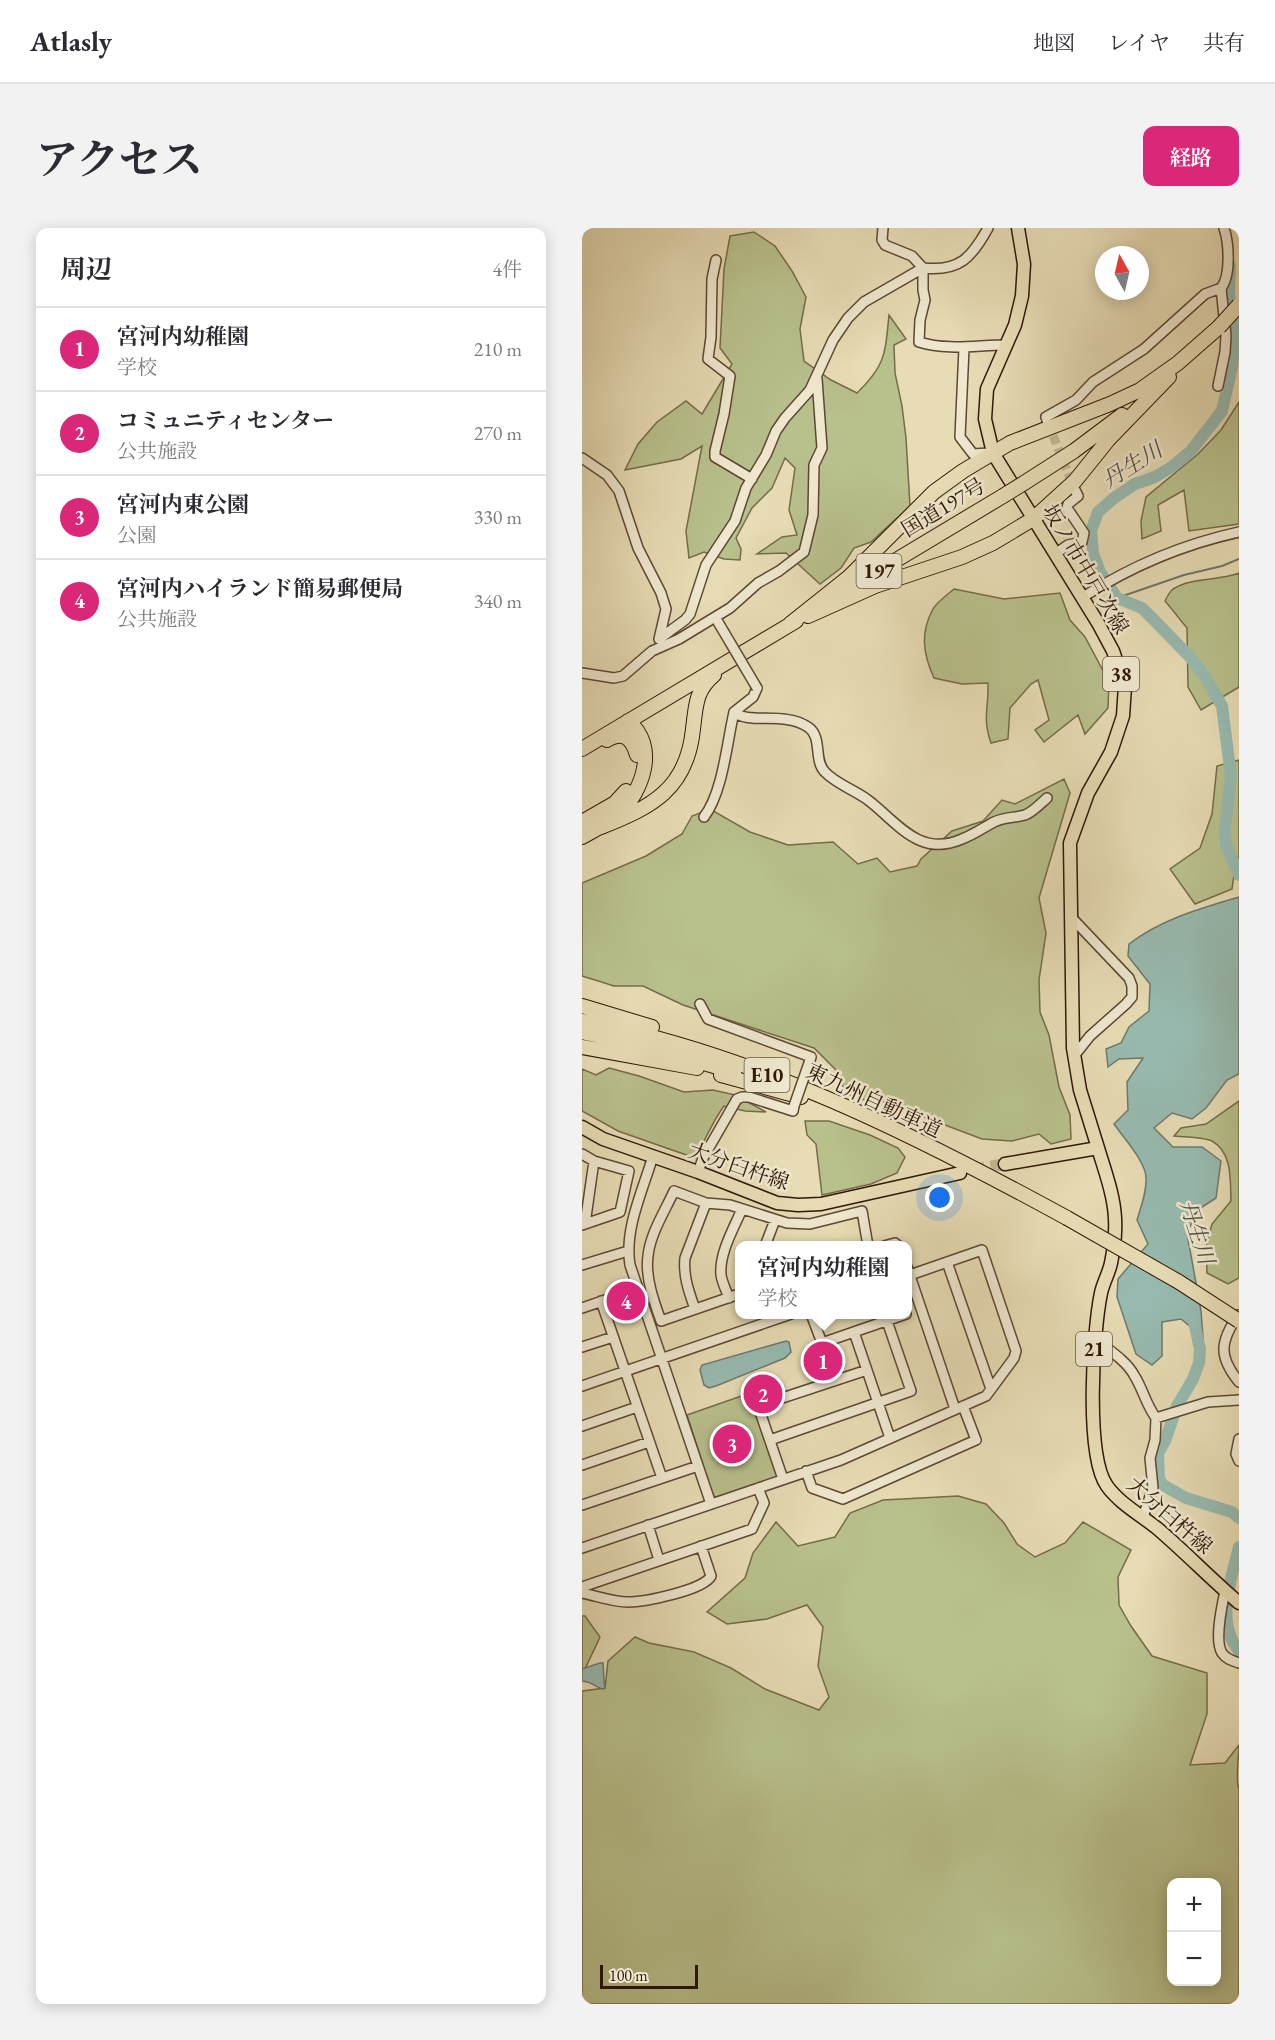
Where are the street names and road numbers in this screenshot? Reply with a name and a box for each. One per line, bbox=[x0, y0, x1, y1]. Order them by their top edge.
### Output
street label: 国道197号 bbox=[896, 471, 990, 543]
street label: 坂ノ市中戸次線 bbox=[1037, 499, 1135, 639]
road number: 197 bbox=[856, 554, 902, 588]
road number: 38 bbox=[1103, 657, 1139, 691]
street label: 東九州自動車道 bbox=[802, 1057, 946, 1143]
road number: E10 bbox=[744, 1058, 789, 1092]
street label: 大分臼杵線 bbox=[685, 1136, 793, 1196]
road number: 21 bbox=[1076, 1332, 1112, 1366]
street label: 大分臼杵線 bbox=[1122, 1470, 1218, 1560]

